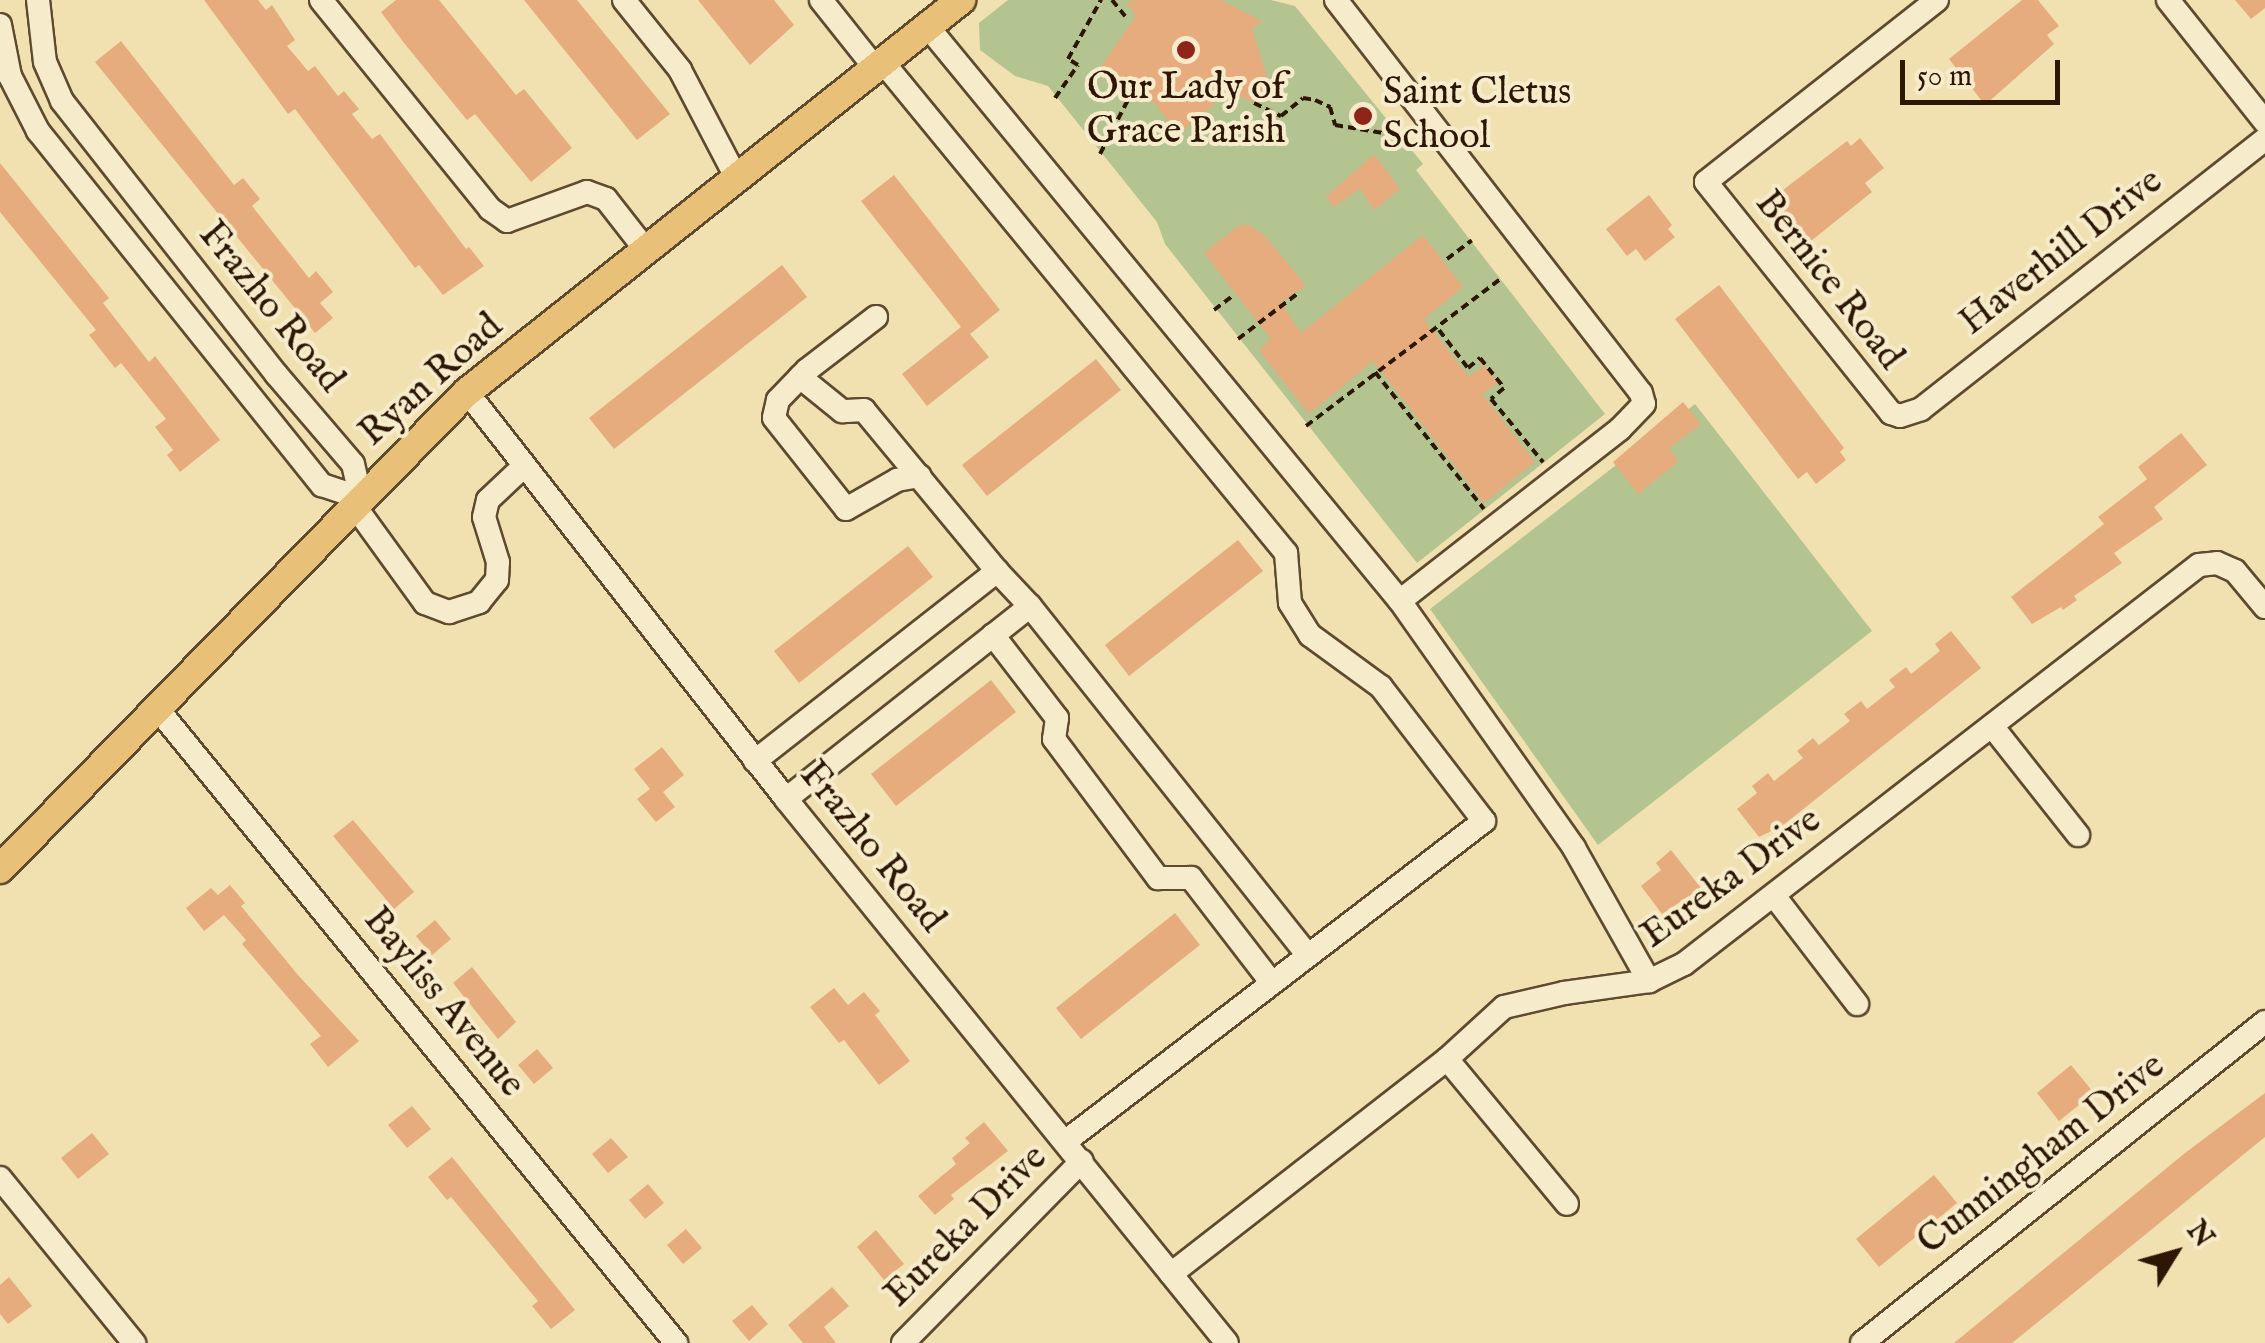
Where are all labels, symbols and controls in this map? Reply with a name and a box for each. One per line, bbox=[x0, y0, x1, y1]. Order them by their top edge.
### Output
marker: Our Lady of Grace Parish bbox=[1175, 39, 1197, 61]
scale bar bbox=[1905, 40, 2065, 102]
text: 50 m bbox=[1917, 58, 1972, 96]
place label: Our Lady of Grace Parish bbox=[1087, 66, 1285, 156]
place label: Saint Cletus School bbox=[1383, 71, 1571, 160]
marker: Saint Cletus School bbox=[1352, 105, 1374, 127]
street label: Haverhill Drive bbox=[1952, 160, 2172, 346]
street label: Bernice Road bbox=[1744, 182, 1912, 380]
street label: Frazho Road bbox=[187, 213, 353, 403]
street label: Ryan Road bbox=[351, 305, 513, 457]
street label: Frazho Road bbox=[788, 753, 954, 943]
street label: Eureka Drive bbox=[1633, 799, 1831, 959]
street label: Bayliss Avenue bbox=[353, 899, 533, 1107]
street label: Cunningham Drive bbox=[1909, 1044, 2175, 1266]
street label: Eureka Drive bbox=[876, 1136, 1058, 1318]
north arrow bbox=[2125, 1203, 2225, 1303]
text: N bbox=[2178, 1214, 2221, 1255]

